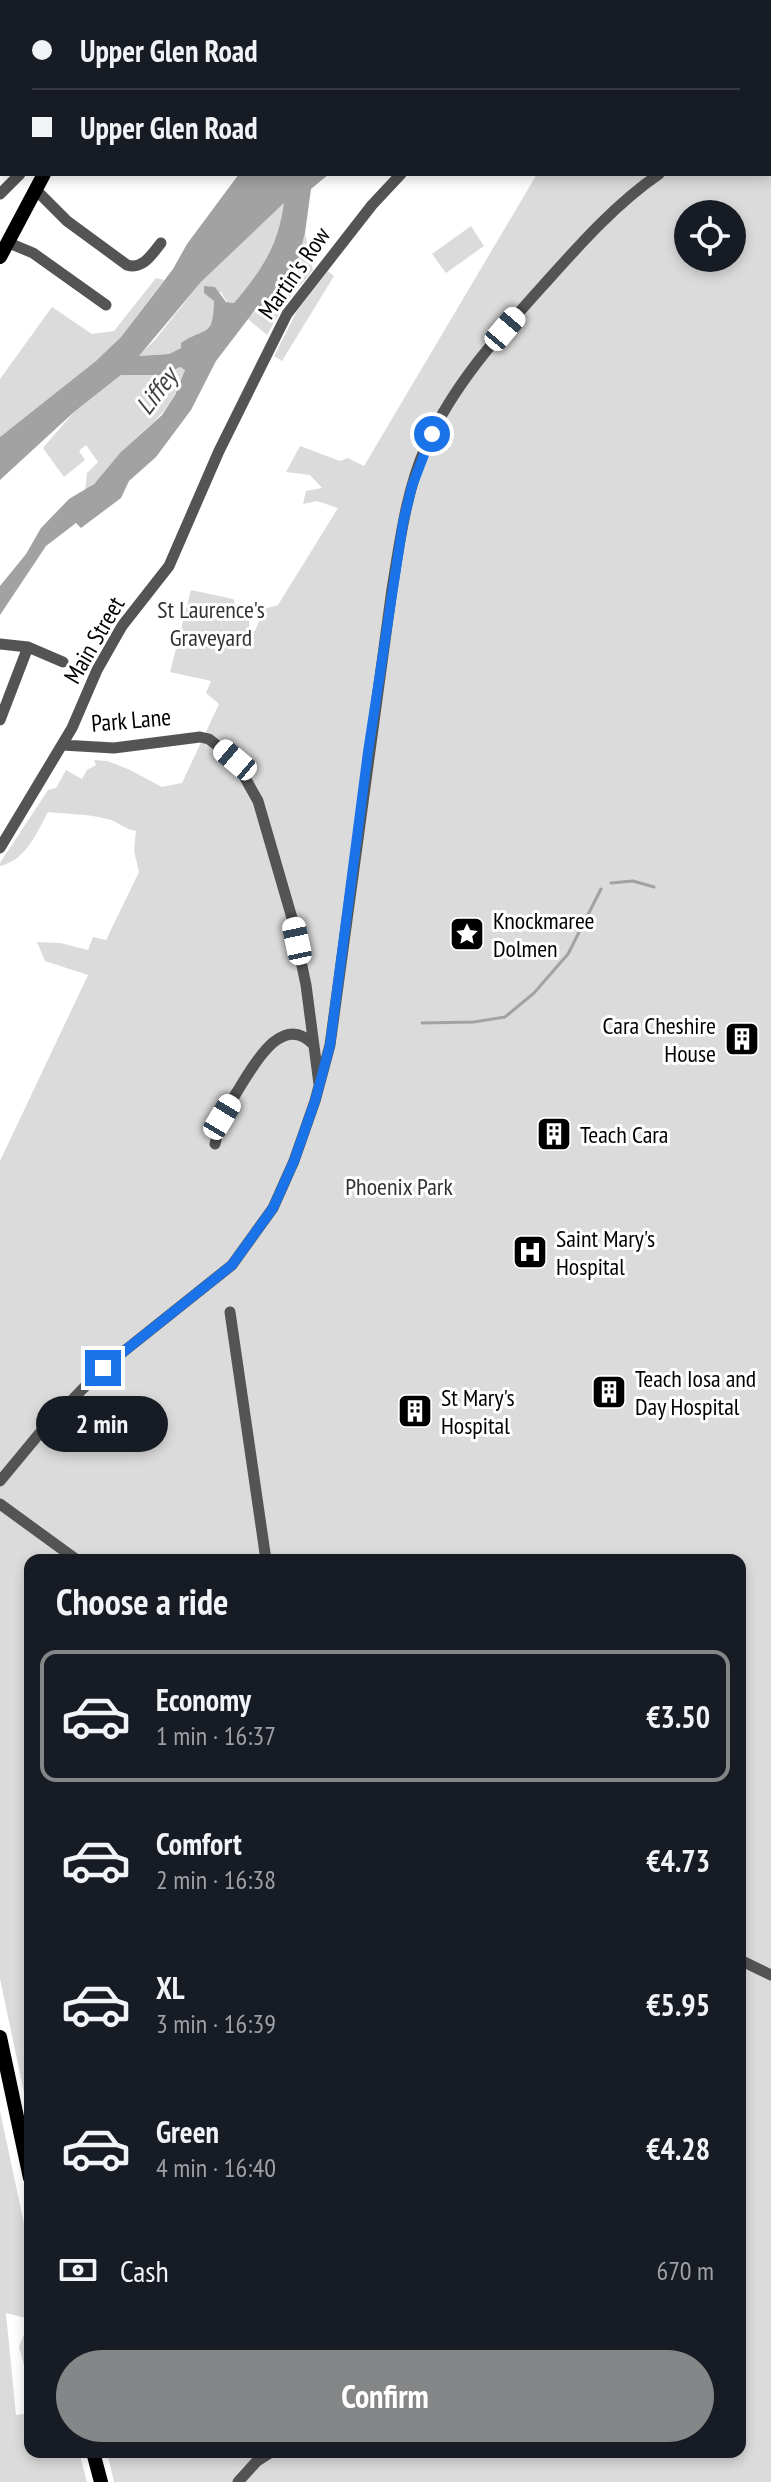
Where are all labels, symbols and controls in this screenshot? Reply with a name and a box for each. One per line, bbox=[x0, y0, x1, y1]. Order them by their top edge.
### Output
text: Upper Glen Road bbox=[80, 31, 257, 70]
text: Upper Glen Road bbox=[80, 108, 257, 147]
map controls bbox=[674, 200, 746, 272]
button: locate bbox=[674, 200, 746, 272]
street label: Martin's Row bbox=[251, 220, 337, 325]
car bbox=[480, 303, 530, 355]
water label: Liffey bbox=[128, 359, 186, 421]
route start bbox=[414, 416, 450, 452]
street label: Main Street bbox=[57, 591, 131, 689]
park label: St Laurence's Graveyard bbox=[157, 594, 265, 653]
street label: Park Lane bbox=[90, 701, 172, 739]
car bbox=[209, 735, 261, 785]
place label: Knockmaree Dolmen bbox=[493, 905, 595, 964]
car bbox=[280, 915, 314, 967]
place icon: Knockmaree Dolmen bbox=[448, 915, 486, 953]
place label: Cara Cheshire House bbox=[603, 1010, 716, 1069]
building icon: Cara Cheshire House bbox=[723, 1020, 761, 1058]
car bbox=[199, 1090, 245, 1144]
building icon: Teach Cara bbox=[535, 1115, 573, 1153]
place label: Teach Cara bbox=[580, 1119, 668, 1150]
park label: Phoenix Park bbox=[345, 1171, 453, 1202]
place label: Saint Mary's Hospital bbox=[556, 1223, 655, 1282]
hospital icon: Saint Mary's Hospital bbox=[511, 1233, 549, 1271]
route end bbox=[85, 1350, 121, 1386]
place label: Teach Iosa and Day Hospital bbox=[635, 1363, 756, 1422]
building icon: Teach Iosa and Day Hospital bbox=[590, 1373, 628, 1411]
place label: St Mary's Hospital bbox=[441, 1382, 515, 1441]
building icon: St Mary's Hospital bbox=[396, 1392, 434, 1430]
callout: 2 min bbox=[37, 1396, 169, 1452]
text: 2 min bbox=[76, 1407, 128, 1440]
text: Choose a ride bbox=[56, 1578, 228, 1625]
icon: car bbox=[60, 1680, 132, 1752]
text: Economy bbox=[156, 1680, 251, 1719]
text: €3.50 bbox=[646, 1697, 710, 1736]
text: 1 min · 16:37 bbox=[156, 1719, 276, 1752]
icon: car bbox=[60, 1824, 132, 1896]
text: Comfort bbox=[156, 1824, 242, 1863]
text: €4.73 bbox=[646, 1841, 710, 1880]
text: 2 min · 16:38 bbox=[156, 1863, 276, 1896]
icon: car bbox=[60, 1968, 132, 2040]
text: XL bbox=[156, 1968, 185, 2007]
text: €5.95 bbox=[646, 1985, 710, 2024]
text: 3 min · 16:39 bbox=[156, 2007, 276, 2040]
icon: car bbox=[60, 2112, 132, 2184]
text: Green bbox=[156, 2112, 219, 2151]
text: €4.28 bbox=[646, 2129, 710, 2168]
text: 4 min · 16:40 bbox=[156, 2151, 276, 2184]
icon: cash bbox=[56, 2248, 100, 2292]
text: Cash bbox=[120, 2251, 169, 2290]
text: 670 m bbox=[656, 2254, 714, 2287]
button: Confirm bbox=[56, 2350, 714, 2442]

